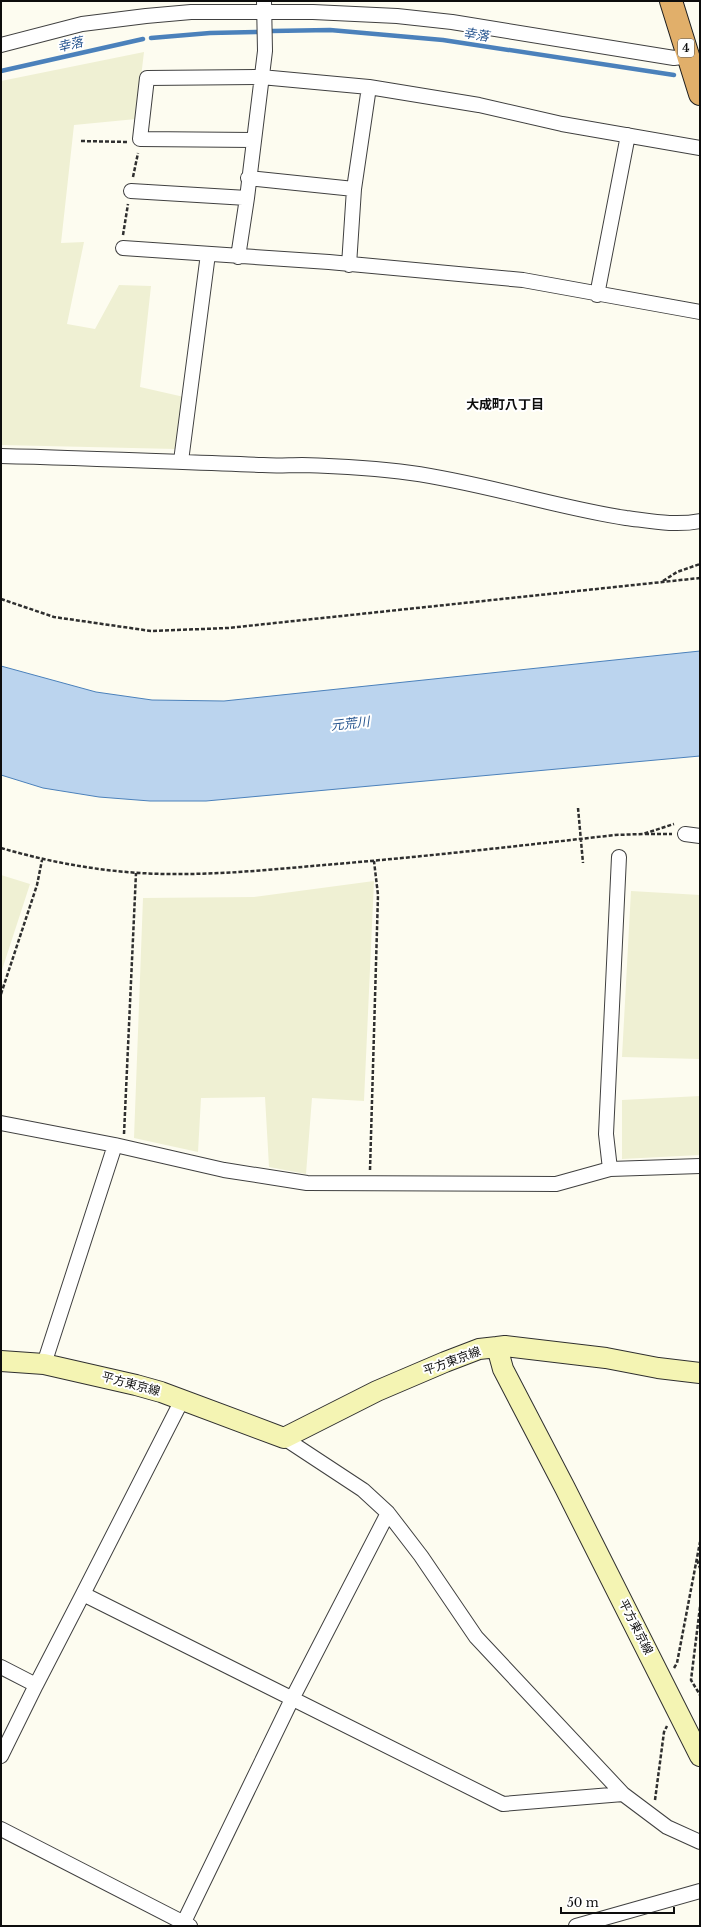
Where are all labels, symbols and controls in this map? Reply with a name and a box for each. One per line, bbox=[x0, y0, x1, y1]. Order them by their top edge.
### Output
water label: 幸落 bbox=[462, 24, 492, 45]
water label: 幸落 bbox=[56, 33, 87, 56]
road number: 4 bbox=[678, 39, 694, 57]
district label: 大成町八丁目 bbox=[466, 396, 544, 413]
water label: 元荒川 bbox=[330, 713, 372, 734]
street label: 平方東京線 bbox=[421, 1343, 483, 1378]
street label: 平方東京線 bbox=[100, 1369, 162, 1399]
street label: 平方東京線 bbox=[616, 1597, 657, 1657]
scale bar bbox=[561, 1889, 674, 1915]
text: 50 m bbox=[567, 1895, 599, 1910]

